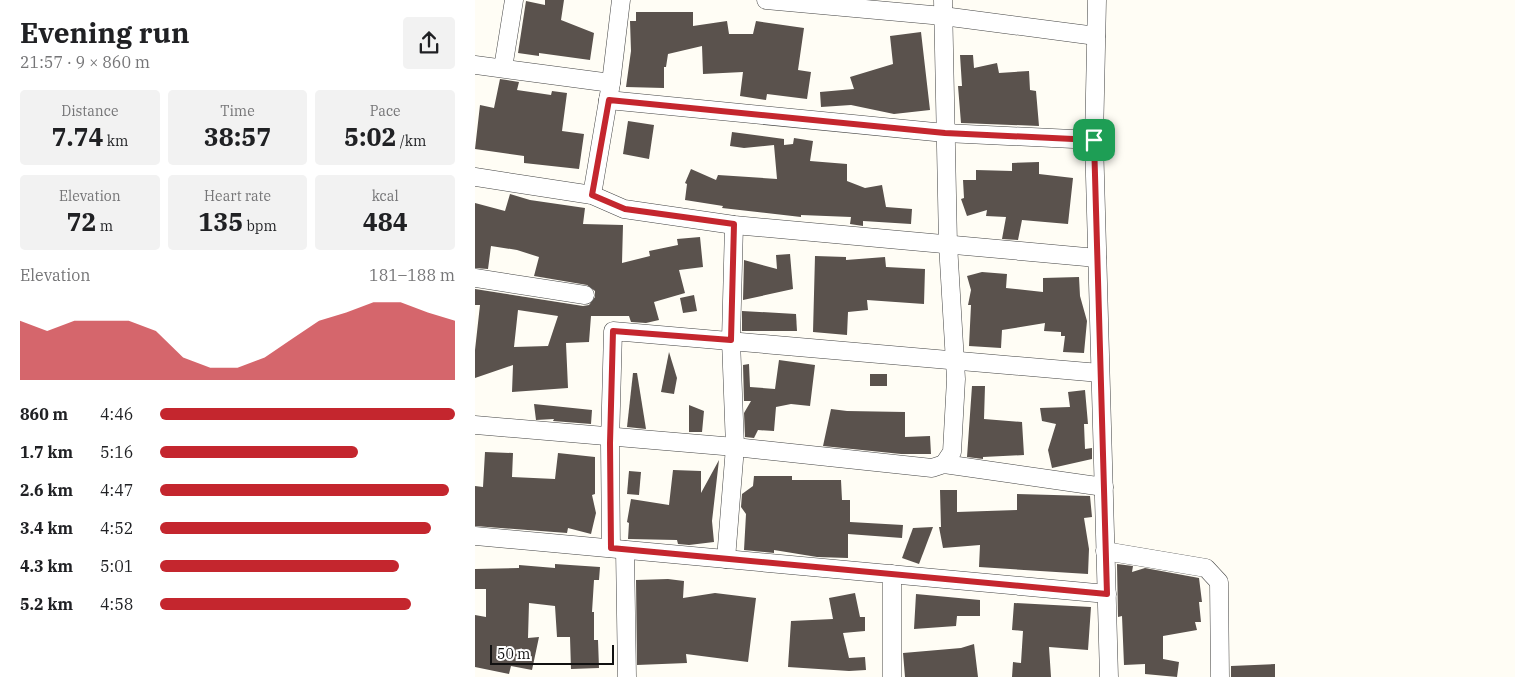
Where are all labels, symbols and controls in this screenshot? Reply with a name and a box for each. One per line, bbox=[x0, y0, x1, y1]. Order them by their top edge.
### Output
text: Evening run bbox=[20, 14, 189, 51]
button: share bbox=[403, 17, 455, 69]
text: 21:57 · 9 × 860 m bbox=[20, 52, 150, 72]
text: Distance bbox=[61, 102, 118, 120]
text: Time bbox=[220, 102, 255, 120]
text: Pace bbox=[370, 102, 401, 120]
pin bbox=[1073, 119, 1115, 161]
text: 7.74 bbox=[51, 120, 103, 153]
text: 38:57 bbox=[204, 120, 271, 153]
text: 5:02 bbox=[344, 120, 397, 153]
icon: arrive bbox=[1080, 126, 1108, 154]
text: km bbox=[103, 132, 128, 150]
text: /km bbox=[397, 132, 426, 150]
text: Elevation bbox=[59, 187, 121, 205]
text: Heart rate bbox=[204, 187, 271, 205]
text: kcal bbox=[372, 187, 399, 205]
text: 72 bbox=[67, 205, 97, 238]
text: 135 bbox=[198, 205, 243, 238]
text: 484 bbox=[363, 205, 408, 238]
text: m bbox=[97, 217, 113, 235]
text: bpm bbox=[243, 217, 277, 235]
text: Elevation bbox=[20, 265, 90, 285]
text: 181–188 m bbox=[369, 265, 455, 285]
text: 860 m bbox=[20, 404, 68, 424]
text: 4:46 bbox=[100, 404, 133, 424]
text: 1.7 km bbox=[20, 442, 73, 462]
text: 5:16 bbox=[100, 442, 133, 462]
text: 2.6 km bbox=[20, 480, 73, 500]
text: 4:47 bbox=[100, 480, 133, 500]
text: 3.4 km bbox=[20, 518, 73, 538]
text: 4:52 bbox=[100, 518, 133, 538]
text: 4.3 km bbox=[20, 556, 73, 576]
text: 5:01 bbox=[100, 556, 133, 576]
text: 5.2 km bbox=[20, 594, 73, 614]
text: 4:58 bbox=[100, 594, 133, 614]
scale bar bbox=[490, 642, 614, 665]
text: 50 m bbox=[497, 645, 530, 663]

